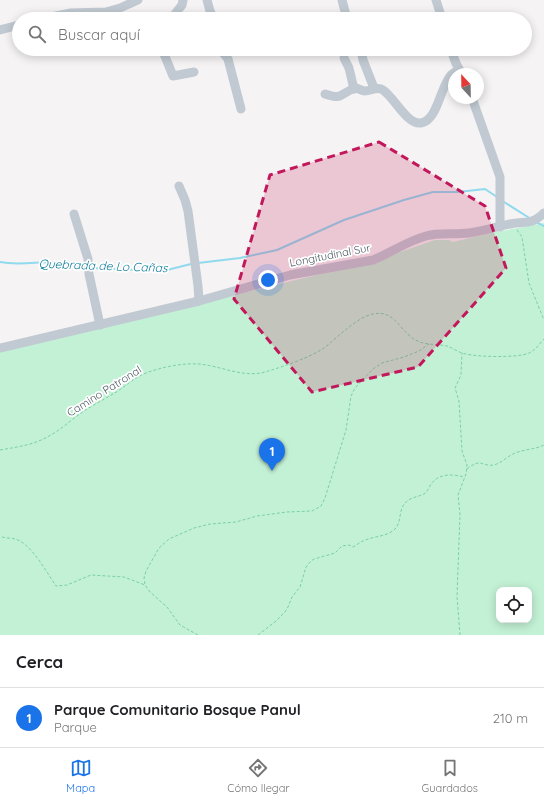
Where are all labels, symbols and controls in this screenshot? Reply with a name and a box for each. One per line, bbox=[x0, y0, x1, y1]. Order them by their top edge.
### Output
search box bbox=[12, 12, 532, 56]
icon: search bbox=[26, 23, 48, 45]
text: Buscar aquí bbox=[58, 25, 140, 44]
north arrow bbox=[448, 68, 484, 104]
street label: Longitudinal Sur bbox=[288, 240, 372, 270]
water label: Quebrada de Lo Cañas bbox=[38, 256, 169, 275]
your location bbox=[258, 270, 278, 290]
street label: Camino Patronal bbox=[64, 362, 144, 420]
pin: 1 bbox=[259, 438, 285, 471]
map controls bbox=[496, 587, 532, 623]
button: locate bbox=[496, 587, 532, 623]
text: Cerca bbox=[16, 651, 63, 672]
text: Parque Comunitario Bosque Panul bbox=[54, 700, 301, 719]
text: 1 bbox=[26, 710, 32, 726]
text: 210 m bbox=[493, 710, 528, 726]
text: Parque bbox=[54, 719, 97, 735]
tab: Mapa bbox=[66, 757, 95, 795]
tab: Cómo llegar bbox=[227, 757, 290, 795]
tab: Guardados bbox=[422, 757, 478, 795]

